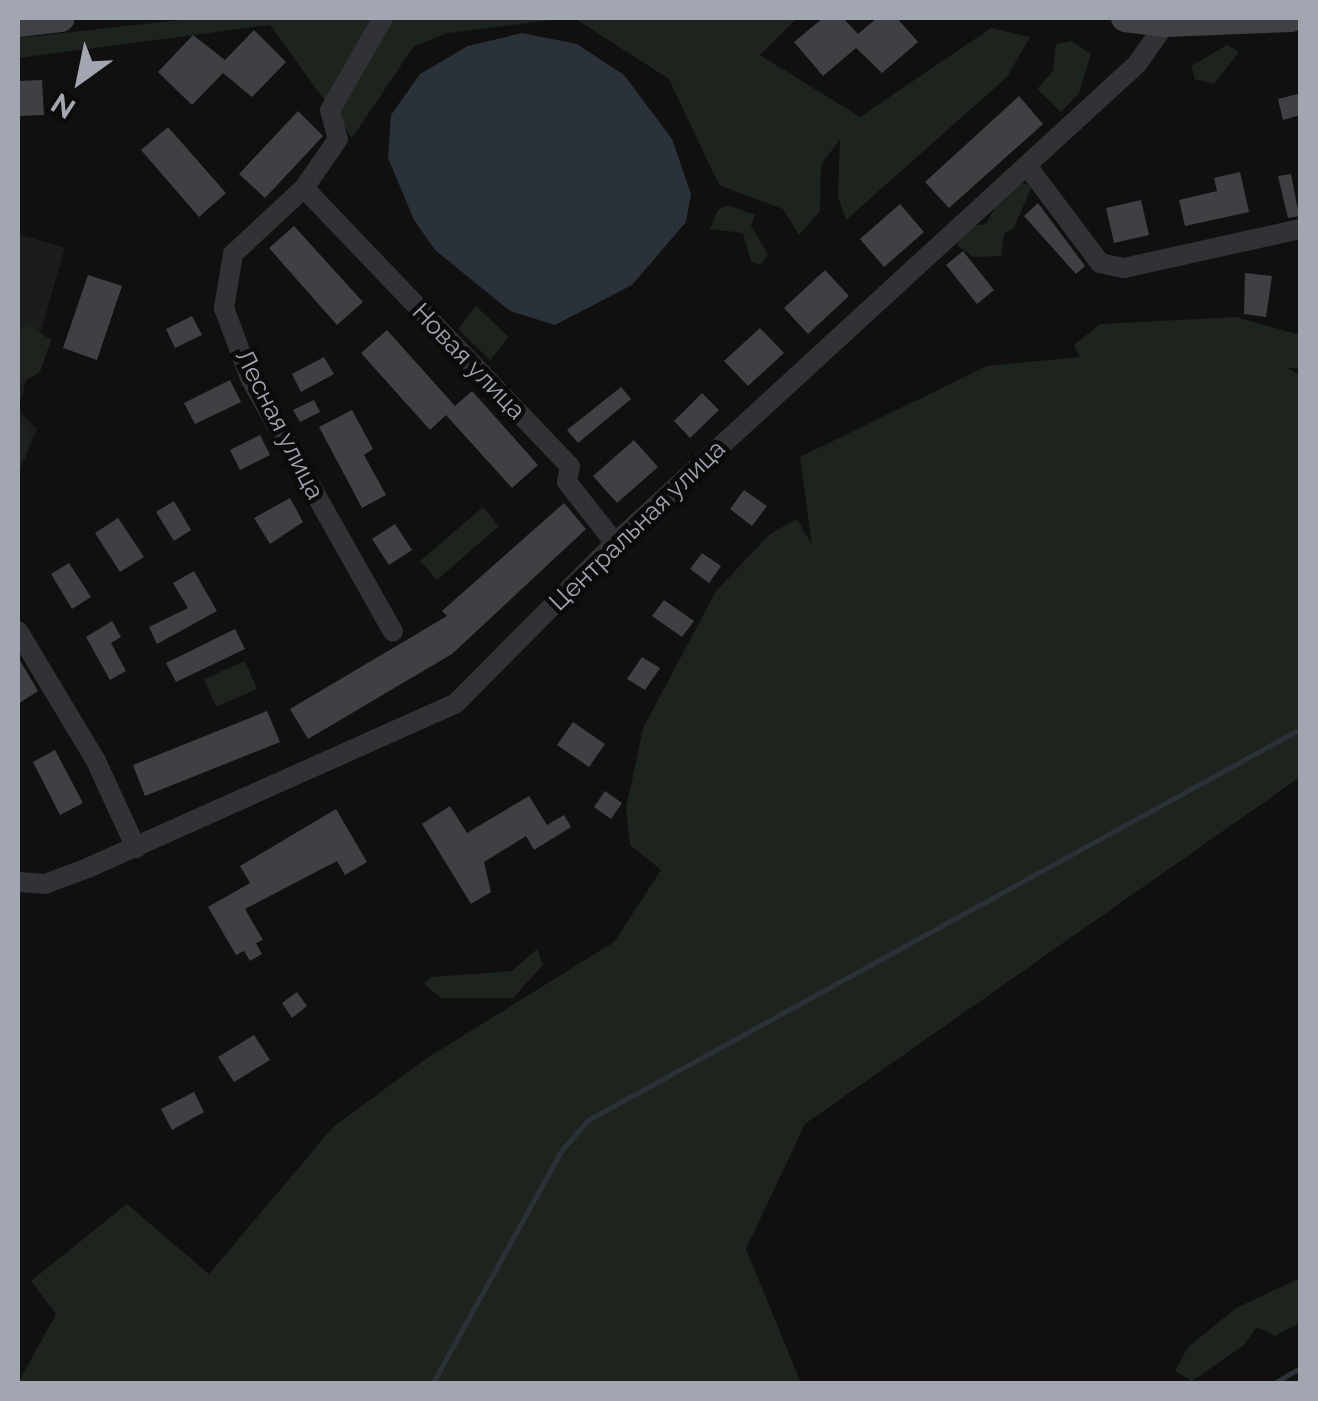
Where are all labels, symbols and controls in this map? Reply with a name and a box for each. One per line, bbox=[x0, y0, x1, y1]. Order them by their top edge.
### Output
north arrow bbox=[30, 30, 130, 130]
text: N bbox=[45, 86, 81, 125]
street label: Новая улица bbox=[406, 297, 532, 425]
street label: Лесная улица bbox=[229, 344, 331, 504]
street label: Центральная улица bbox=[543, 433, 731, 617]

